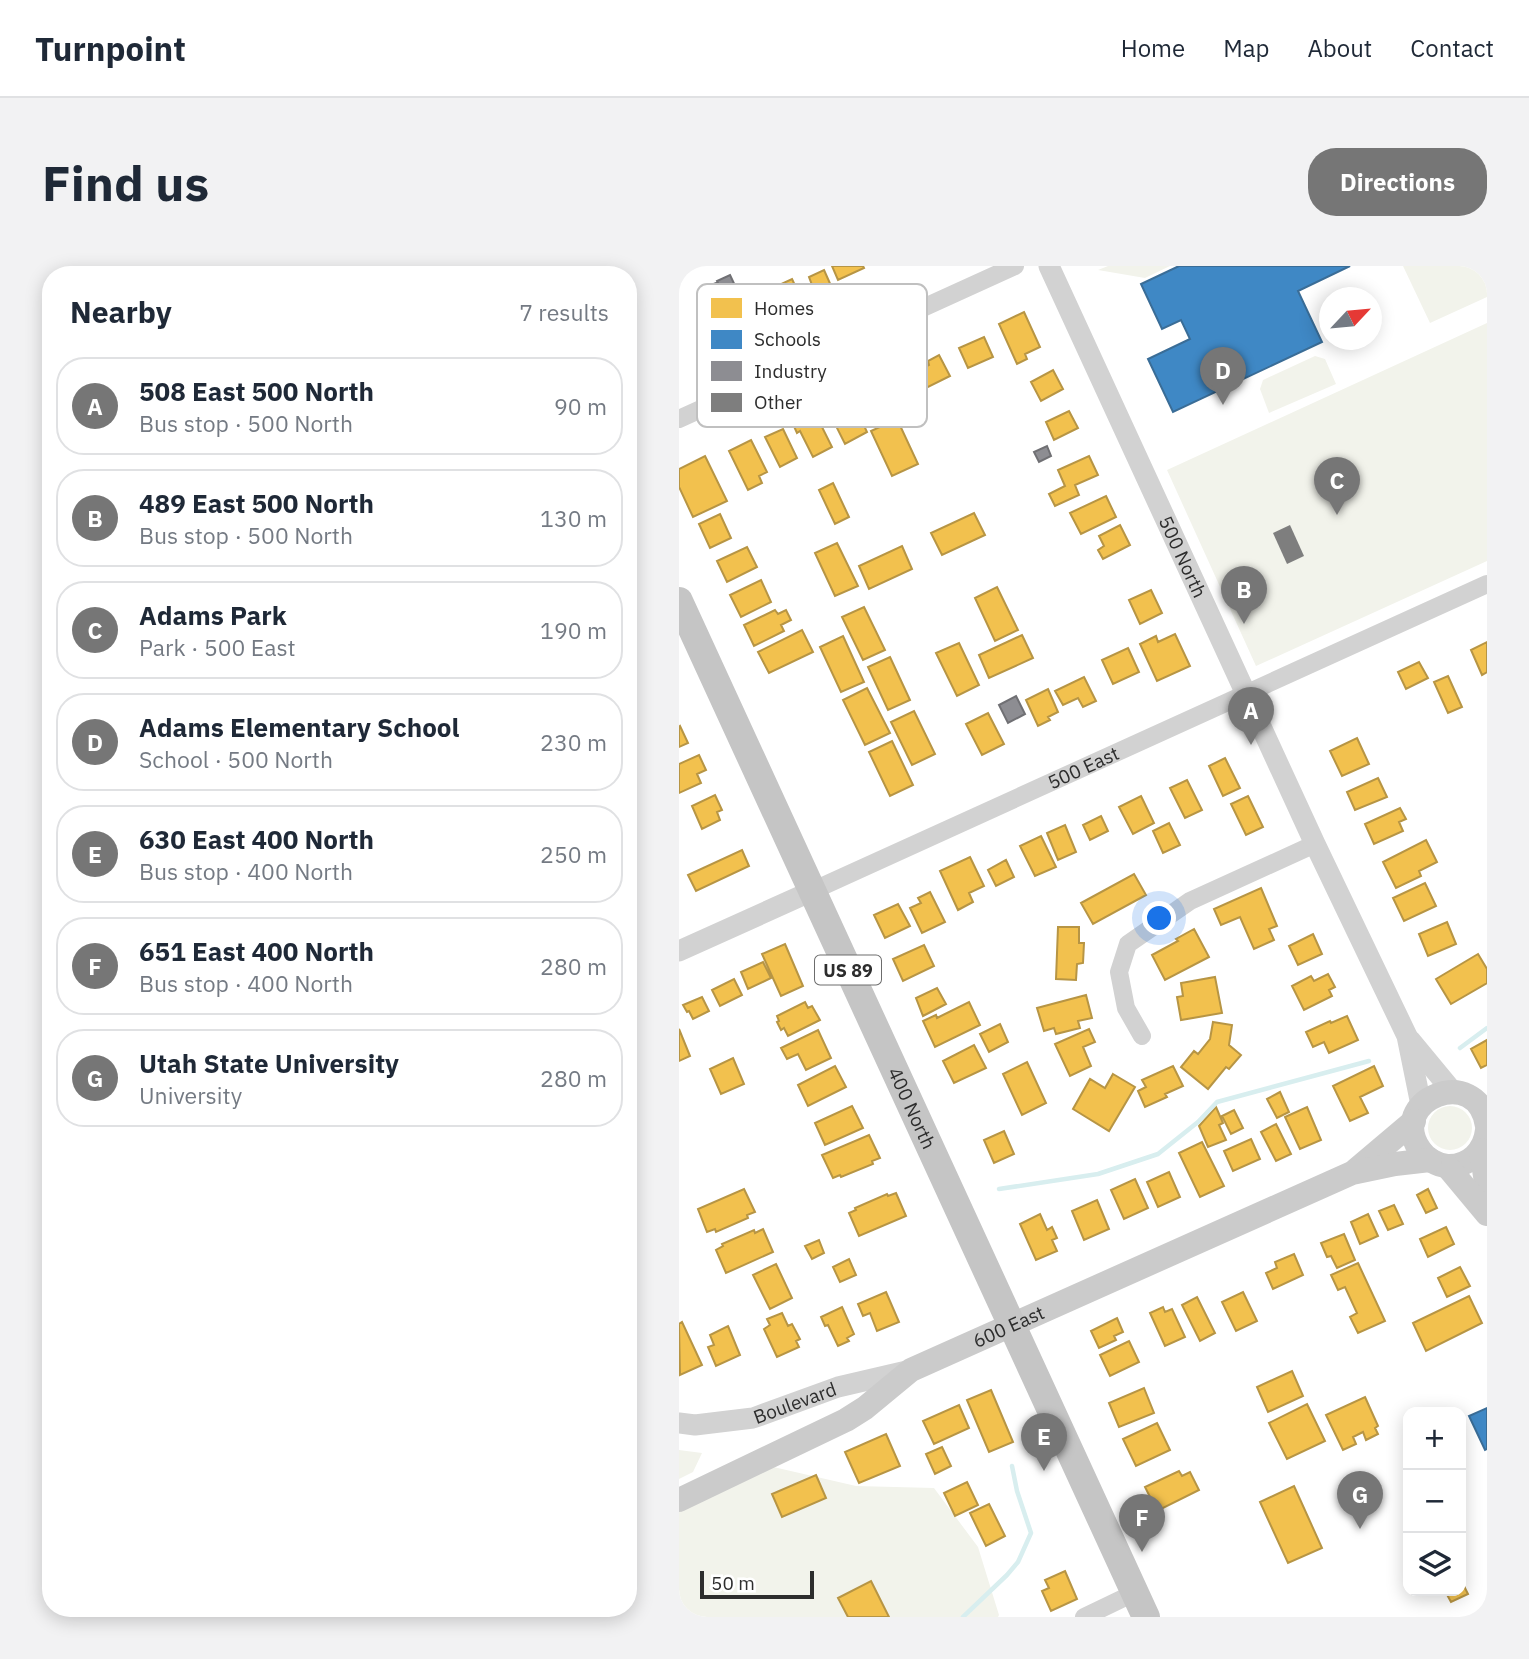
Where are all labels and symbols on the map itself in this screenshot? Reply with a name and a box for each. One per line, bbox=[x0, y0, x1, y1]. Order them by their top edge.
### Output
legend bbox=[697, 284, 927, 427]
north arrow bbox=[1319, 287, 1382, 350]
text: Homes bbox=[754, 296, 814, 320]
text: Schools bbox=[754, 327, 821, 351]
pin: D bbox=[1200, 347, 1246, 405]
text: Industry bbox=[754, 359, 827, 383]
text: Other bbox=[754, 390, 802, 414]
pin: C bbox=[1314, 457, 1360, 515]
street label: 500 North bbox=[1154, 512, 1212, 601]
pin: B bbox=[1221, 566, 1267, 624]
pin: A bbox=[1228, 687, 1274, 745]
street label: 500 East bbox=[1044, 741, 1123, 794]
your location bbox=[1142, 901, 1176, 935]
road number: US 89 bbox=[815, 956, 881, 984]
street label: 400 North bbox=[883, 1063, 941, 1153]
street label: 600 East bbox=[969, 1300, 1048, 1353]
street label: Boulevard bbox=[750, 1377, 840, 1429]
pin: E bbox=[1021, 1413, 1067, 1471]
pin: G bbox=[1337, 1471, 1383, 1529]
pin: F bbox=[1119, 1494, 1165, 1552]
scale bar bbox=[700, 1568, 814, 1600]

